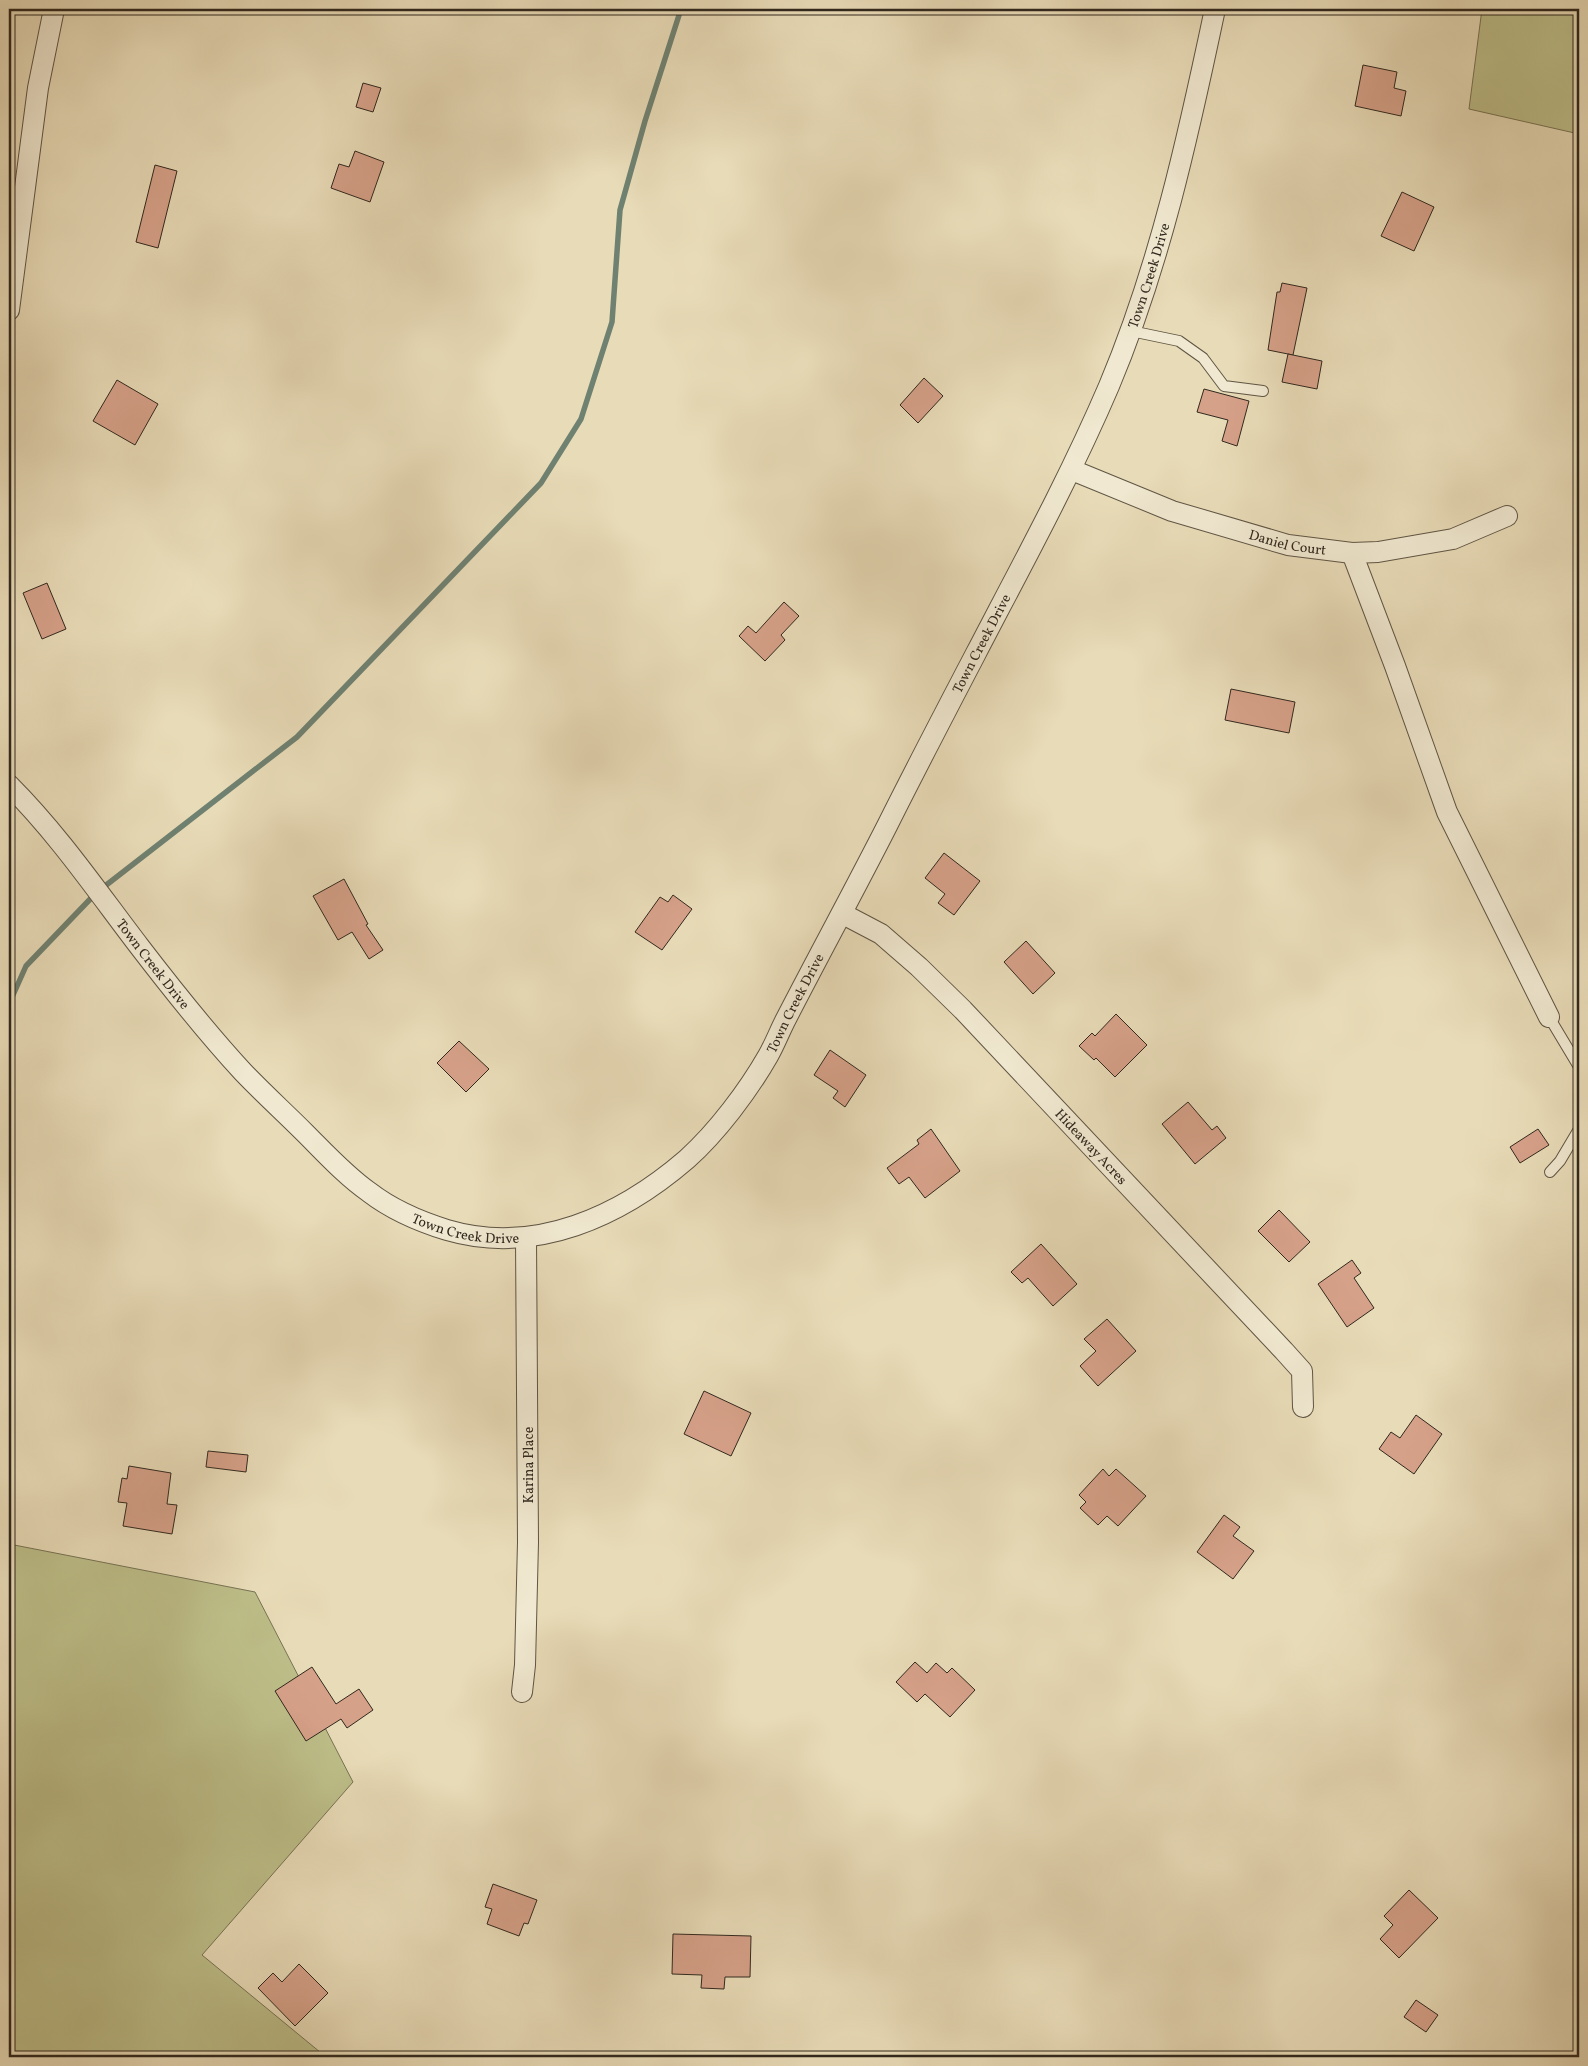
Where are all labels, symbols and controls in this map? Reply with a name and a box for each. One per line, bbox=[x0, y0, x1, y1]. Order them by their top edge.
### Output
street label: Town Creek Drive bbox=[1124, 221, 1175, 331]
street label: Daniel Court bbox=[1246, 526, 1327, 561]
street label: Town Creek Drive bbox=[949, 591, 1016, 697]
street label: Town Creek Drive bbox=[111, 916, 193, 1014]
street label: Town Creek Drive bbox=[763, 950, 830, 1057]
street label: Hideaway Acres bbox=[1050, 1105, 1131, 1189]
street label: Town Creek Drive bbox=[408, 1210, 520, 1249]
street label: Karina Place bbox=[520, 1426, 539, 1503]

